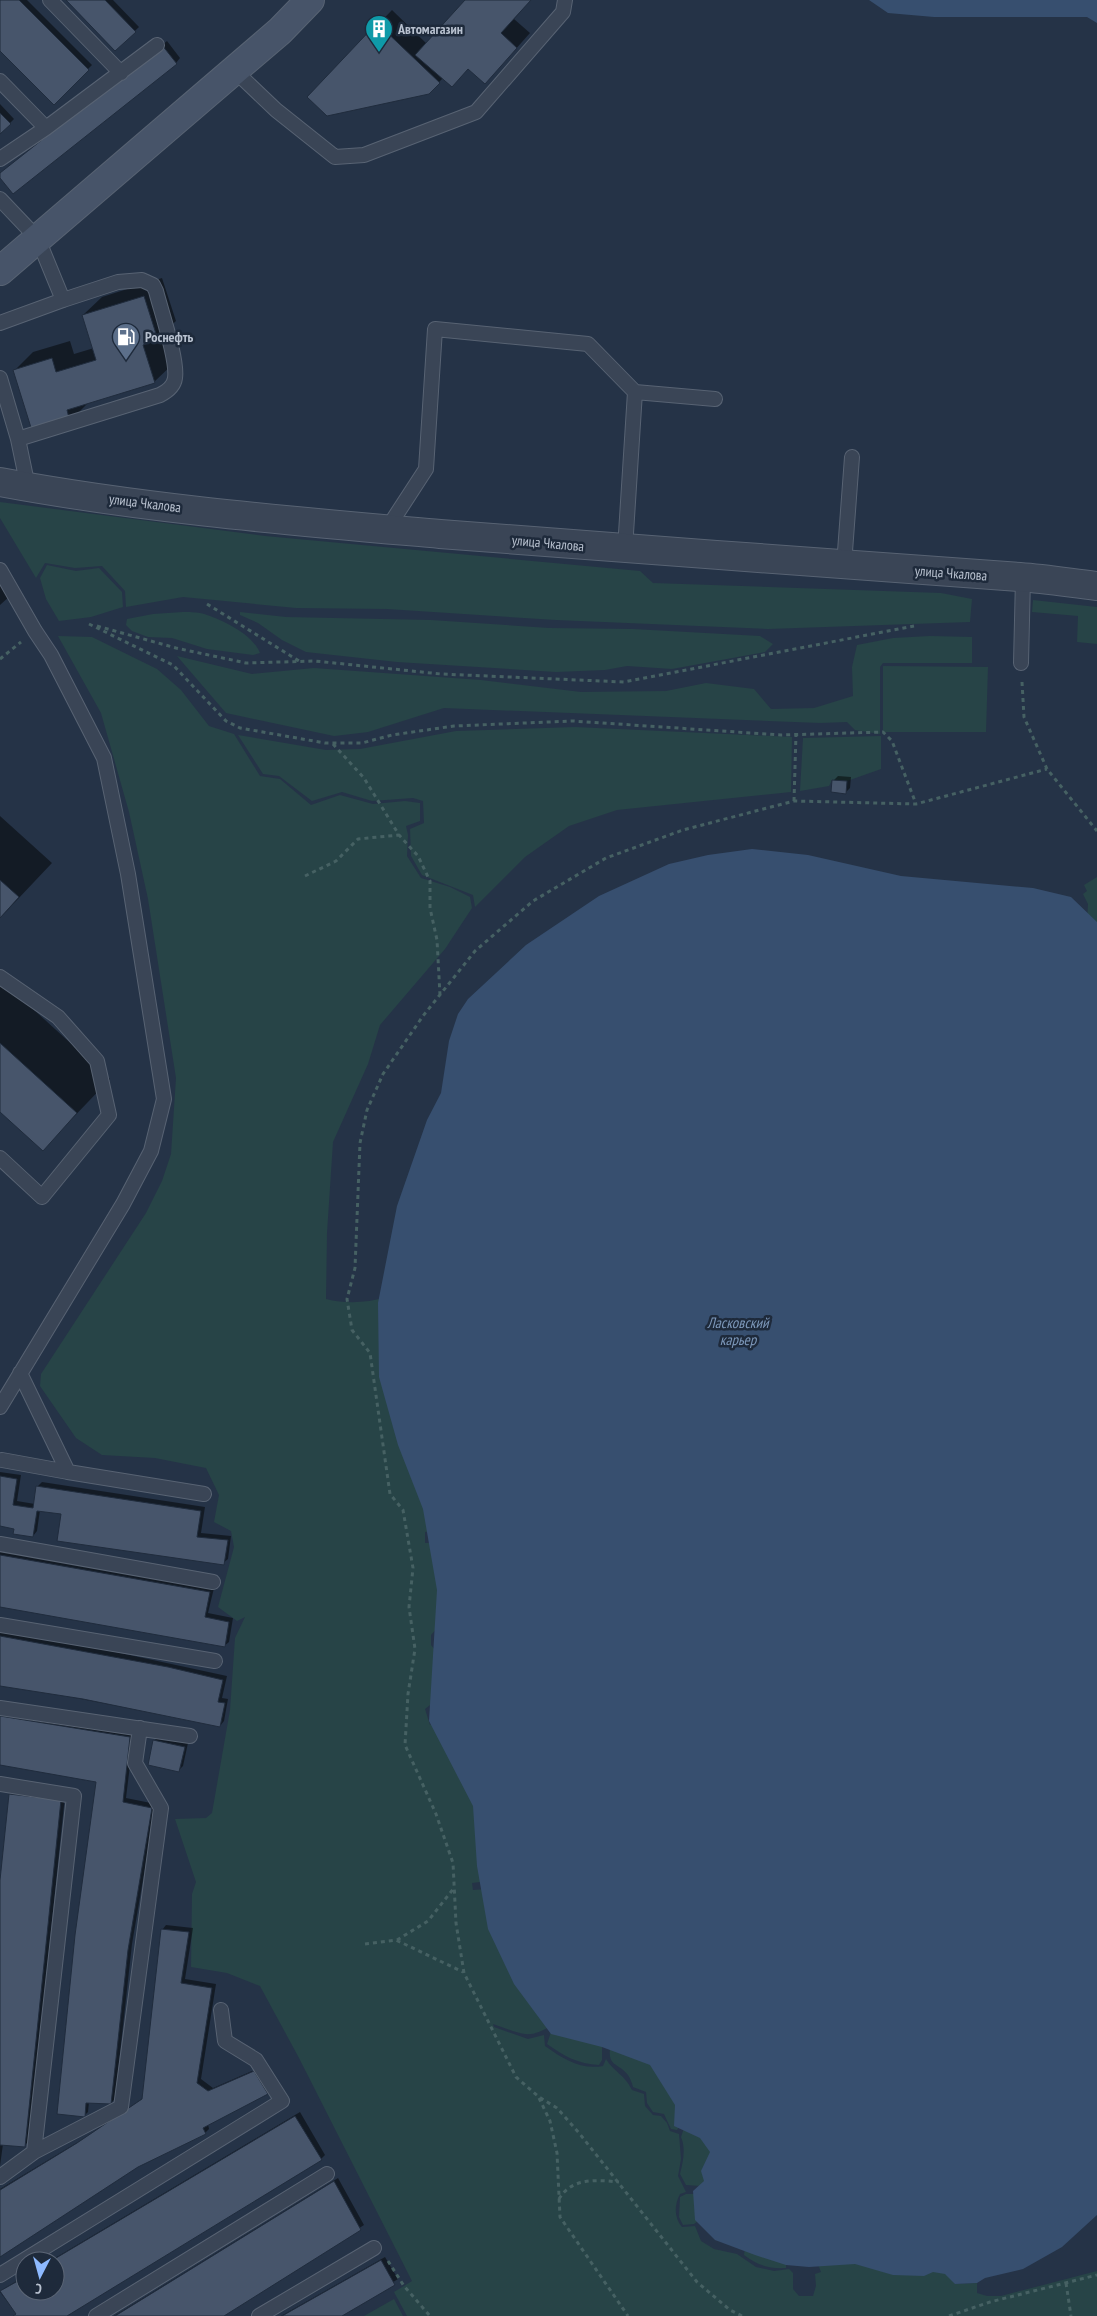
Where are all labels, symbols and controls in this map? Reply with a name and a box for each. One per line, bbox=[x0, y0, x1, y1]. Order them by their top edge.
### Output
building icon: Автомагазин bbox=[364, 14, 394, 53]
place label: Автомагазин bbox=[397, 20, 463, 38]
fuel station icon: Роснефть bbox=[111, 322, 141, 361]
place label: Роснефть bbox=[145, 328, 194, 346]
street label: улица Чкалова bbox=[108, 490, 182, 516]
street label: улица Чкалова bbox=[511, 531, 585, 555]
street label: улица Чкалова bbox=[914, 561, 988, 585]
water label: Ласковский карьер bbox=[706, 1313, 770, 1349]
north arrow bbox=[15, 2251, 65, 2301]
text: С bbox=[34, 2280, 43, 2298]

